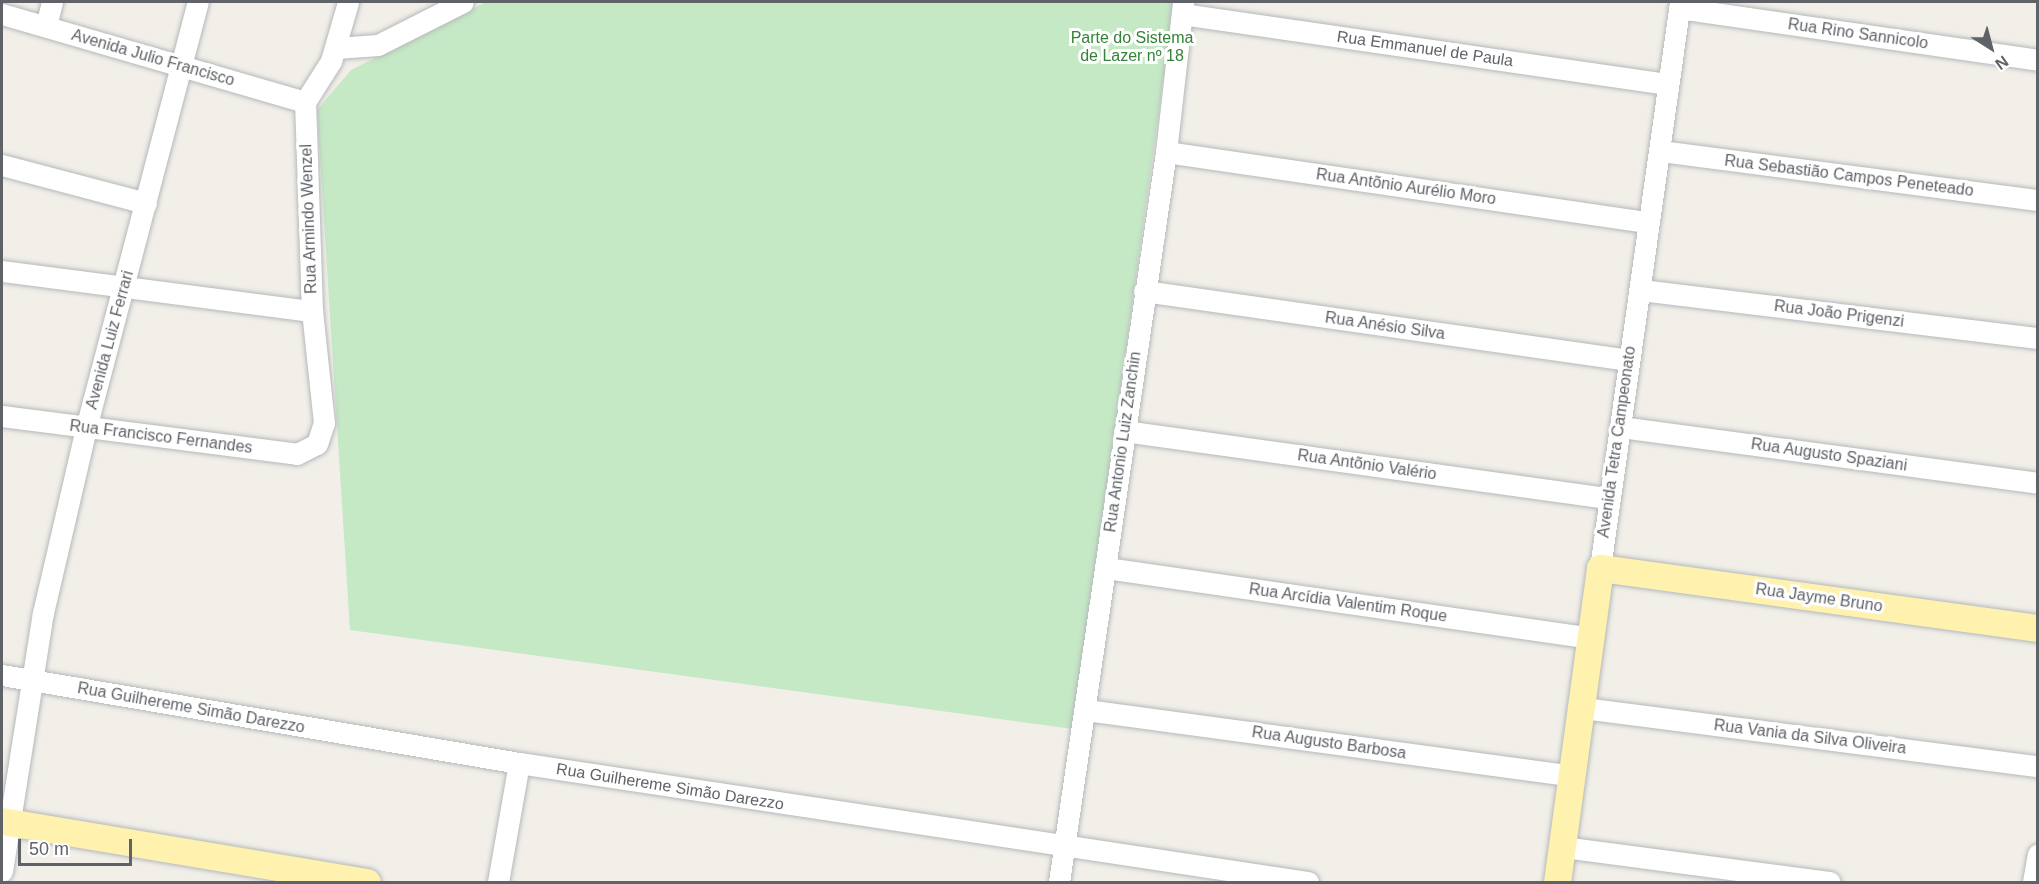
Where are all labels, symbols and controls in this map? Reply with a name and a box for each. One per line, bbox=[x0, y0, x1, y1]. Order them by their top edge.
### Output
street label: Rua Rino Sannicolo bbox=[1787, 15, 1929, 53]
north arrow bbox=[1961, 18, 2021, 78]
street label: Avenida Julio Francisco bbox=[69, 26, 237, 90]
street label: Rua Emmanuel de Paula bbox=[1336, 27, 1514, 71]
park label: Parte do Sistema de Lazer nº 18 bbox=[1071, 28, 1193, 66]
text: N bbox=[1992, 53, 2012, 73]
street label: Rua Armindo Wenzel bbox=[297, 143, 321, 295]
street label: Rua Sebastião Campos Peneteado bbox=[1723, 151, 1975, 201]
street label: Rua Antõnio Aurélio Moro bbox=[1314, 165, 1498, 209]
street label: Avenida Luiz Ferrari bbox=[82, 269, 138, 411]
street label: Rua João Prigenzi bbox=[1773, 297, 1905, 331]
street label: Rua Anésio Silva bbox=[1323, 308, 1447, 344]
street label: Avenida Tetra Campeonato bbox=[1594, 345, 1640, 539]
street label: Rua Antonio Luiz Zanchin bbox=[1101, 350, 1145, 534]
street label: Rua Francisco Fernandes bbox=[68, 416, 254, 458]
street label: Rua Augusto Spaziani bbox=[1749, 434, 1909, 476]
street label: Rua Antõnio Valério bbox=[1296, 446, 1438, 484]
street label: Rua Arcídia Valentim Roque bbox=[1247, 580, 1449, 626]
street label: Rua Jayme Bruno bbox=[1754, 580, 1884, 616]
street label: Rua Guilhereme Simão Darezzo bbox=[76, 679, 306, 737]
street label: Rua Vania da Silva Oliveira bbox=[1713, 716, 1907, 758]
street label: Rua Augusto Barbosa bbox=[1250, 723, 1408, 763]
street label: Rua Guilhereme Simão Darezzo bbox=[555, 760, 785, 814]
scale bar bbox=[21, 827, 135, 865]
text: 50 m bbox=[29, 839, 69, 859]

